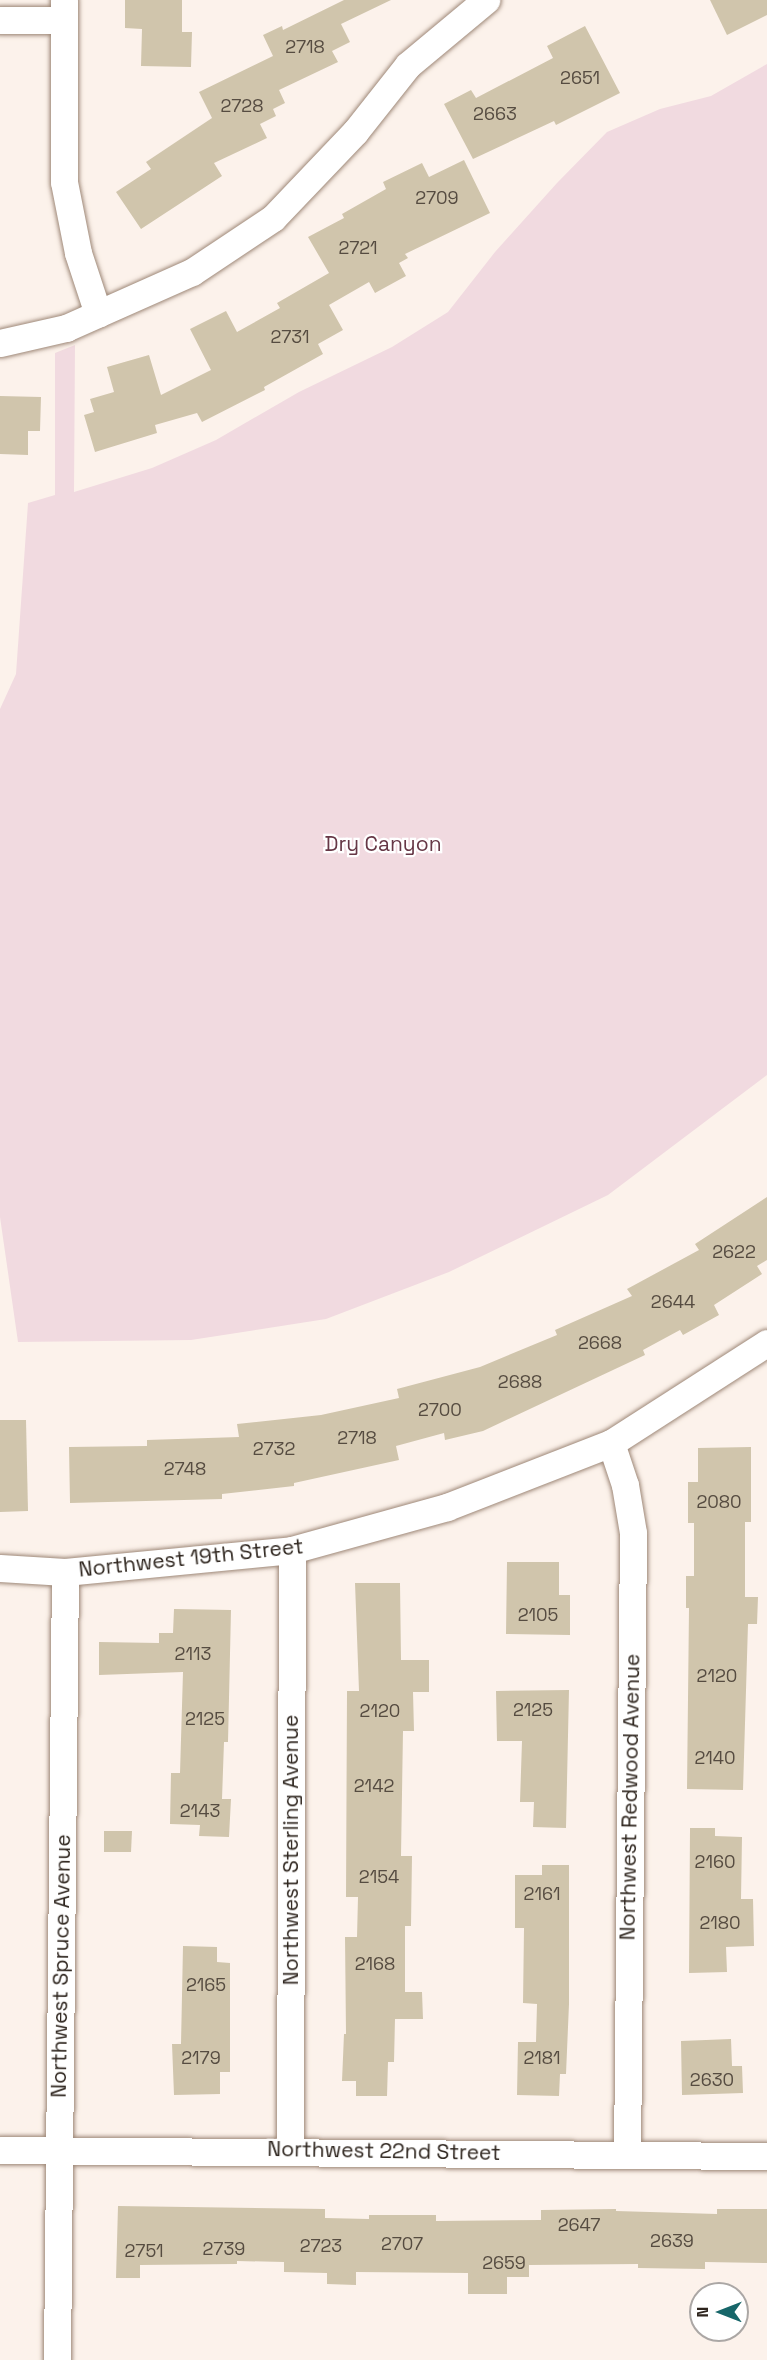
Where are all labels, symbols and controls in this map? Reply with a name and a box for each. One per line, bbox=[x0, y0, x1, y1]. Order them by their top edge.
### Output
house number: 2718 bbox=[285, 36, 325, 58]
house number: 2651 bbox=[560, 67, 600, 89]
house number: 2728 bbox=[221, 95, 263, 117]
house number: 2663 bbox=[473, 103, 517, 125]
house number: 2709 bbox=[415, 187, 459, 209]
house number: 2721 bbox=[338, 237, 378, 259]
house number: 2731 bbox=[270, 326, 310, 348]
park label: Dry Canyon bbox=[324, 831, 442, 857]
house number: 2622 bbox=[712, 1241, 756, 1263]
house number: 2644 bbox=[651, 1291, 695, 1313]
house number: 2668 bbox=[578, 1332, 622, 1354]
house number: 2688 bbox=[498, 1371, 542, 1393]
house number: 2700 bbox=[418, 1399, 462, 1421]
house number: 2718 bbox=[337, 1427, 377, 1449]
house number: 2732 bbox=[253, 1438, 295, 1460]
house number: 2748 bbox=[164, 1458, 206, 1480]
house number: 2080 bbox=[696, 1491, 742, 1513]
street label: Northwest 19th Street bbox=[77, 1534, 305, 1582]
house number: 2105 bbox=[518, 1604, 558, 1626]
house number: 2113 bbox=[175, 1643, 211, 1665]
street label: Northwest Redwood Avenue bbox=[615, 1653, 645, 1941]
house number: 2120 bbox=[697, 1665, 737, 1687]
house number: 2125 bbox=[513, 1699, 553, 1721]
house number: 2120 bbox=[360, 1700, 400, 1722]
house number: 2125 bbox=[185, 1708, 225, 1730]
street label: Northwest Sterling Avenue bbox=[278, 1715, 304, 1985]
house number: 2140 bbox=[694, 1747, 736, 1769]
house number: 2142 bbox=[354, 1775, 394, 1797]
house number: 2143 bbox=[180, 1800, 220, 1822]
street label: Northwest Spruce Avenue bbox=[46, 1834, 76, 2098]
house number: 2160 bbox=[695, 1851, 735, 1873]
house number: 2154 bbox=[359, 1866, 399, 1888]
house number: 2161 bbox=[524, 1883, 560, 1905]
house number: 2180 bbox=[699, 1912, 741, 1934]
house number: 2168 bbox=[355, 1953, 395, 1975]
house number: 2165 bbox=[186, 1974, 226, 1996]
house number: 2179 bbox=[181, 2047, 221, 2069]
house number: 2181 bbox=[523, 2047, 561, 2069]
house number: 2630 bbox=[690, 2069, 734, 2091]
street label: Northwest 22nd Street bbox=[267, 2136, 501, 2166]
house number: 2647 bbox=[558, 2214, 600, 2236]
house number: 2639 bbox=[650, 2230, 694, 2252]
house number: 2707 bbox=[381, 2233, 423, 2255]
house number: 2723 bbox=[300, 2235, 342, 2257]
house number: 2739 bbox=[203, 2238, 245, 2260]
house number: 2751 bbox=[125, 2240, 163, 2262]
house number: 2659 bbox=[482, 2252, 526, 2274]
north arrow bbox=[689, 2282, 749, 2342]
text: N bbox=[692, 2307, 713, 2317]

